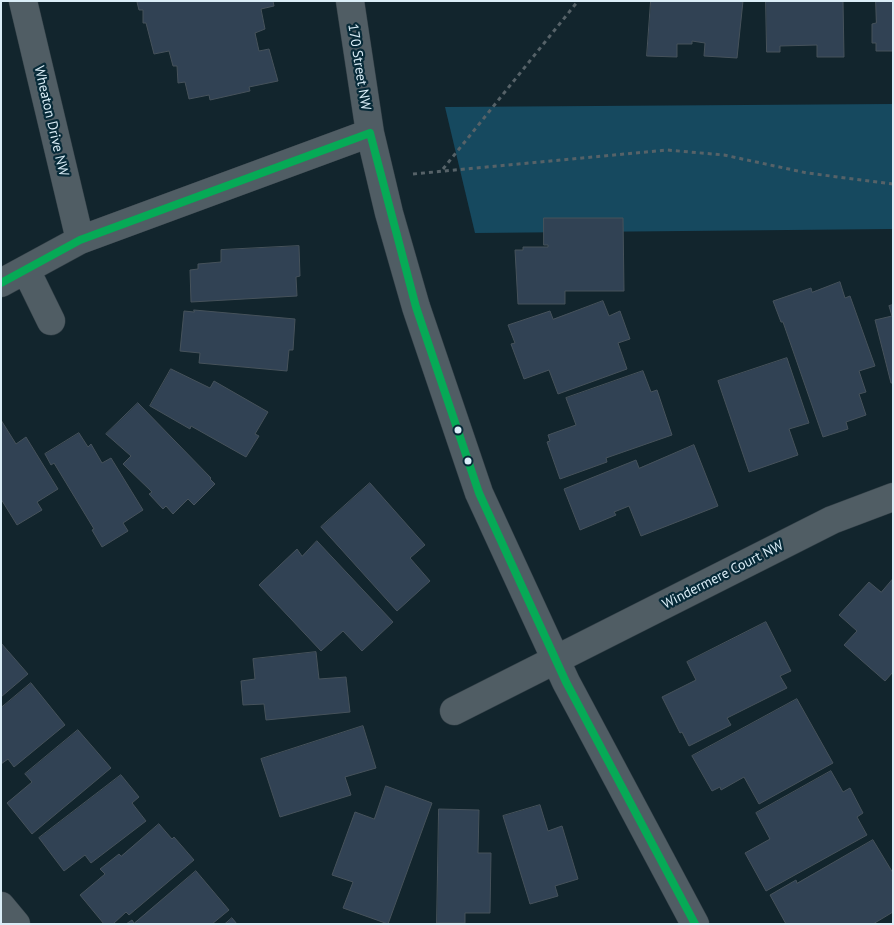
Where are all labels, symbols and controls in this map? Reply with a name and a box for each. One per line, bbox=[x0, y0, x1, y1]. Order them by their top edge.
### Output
street label: 170 Street NW bbox=[344, 23, 374, 111]
street label: Wheaton Drive NW bbox=[30, 64, 72, 178]
unlabelled marker bbox=[453, 425, 463, 435]
unlabelled marker bbox=[463, 456, 473, 466]
street label: Windermere Court NW bbox=[660, 537, 786, 613]

